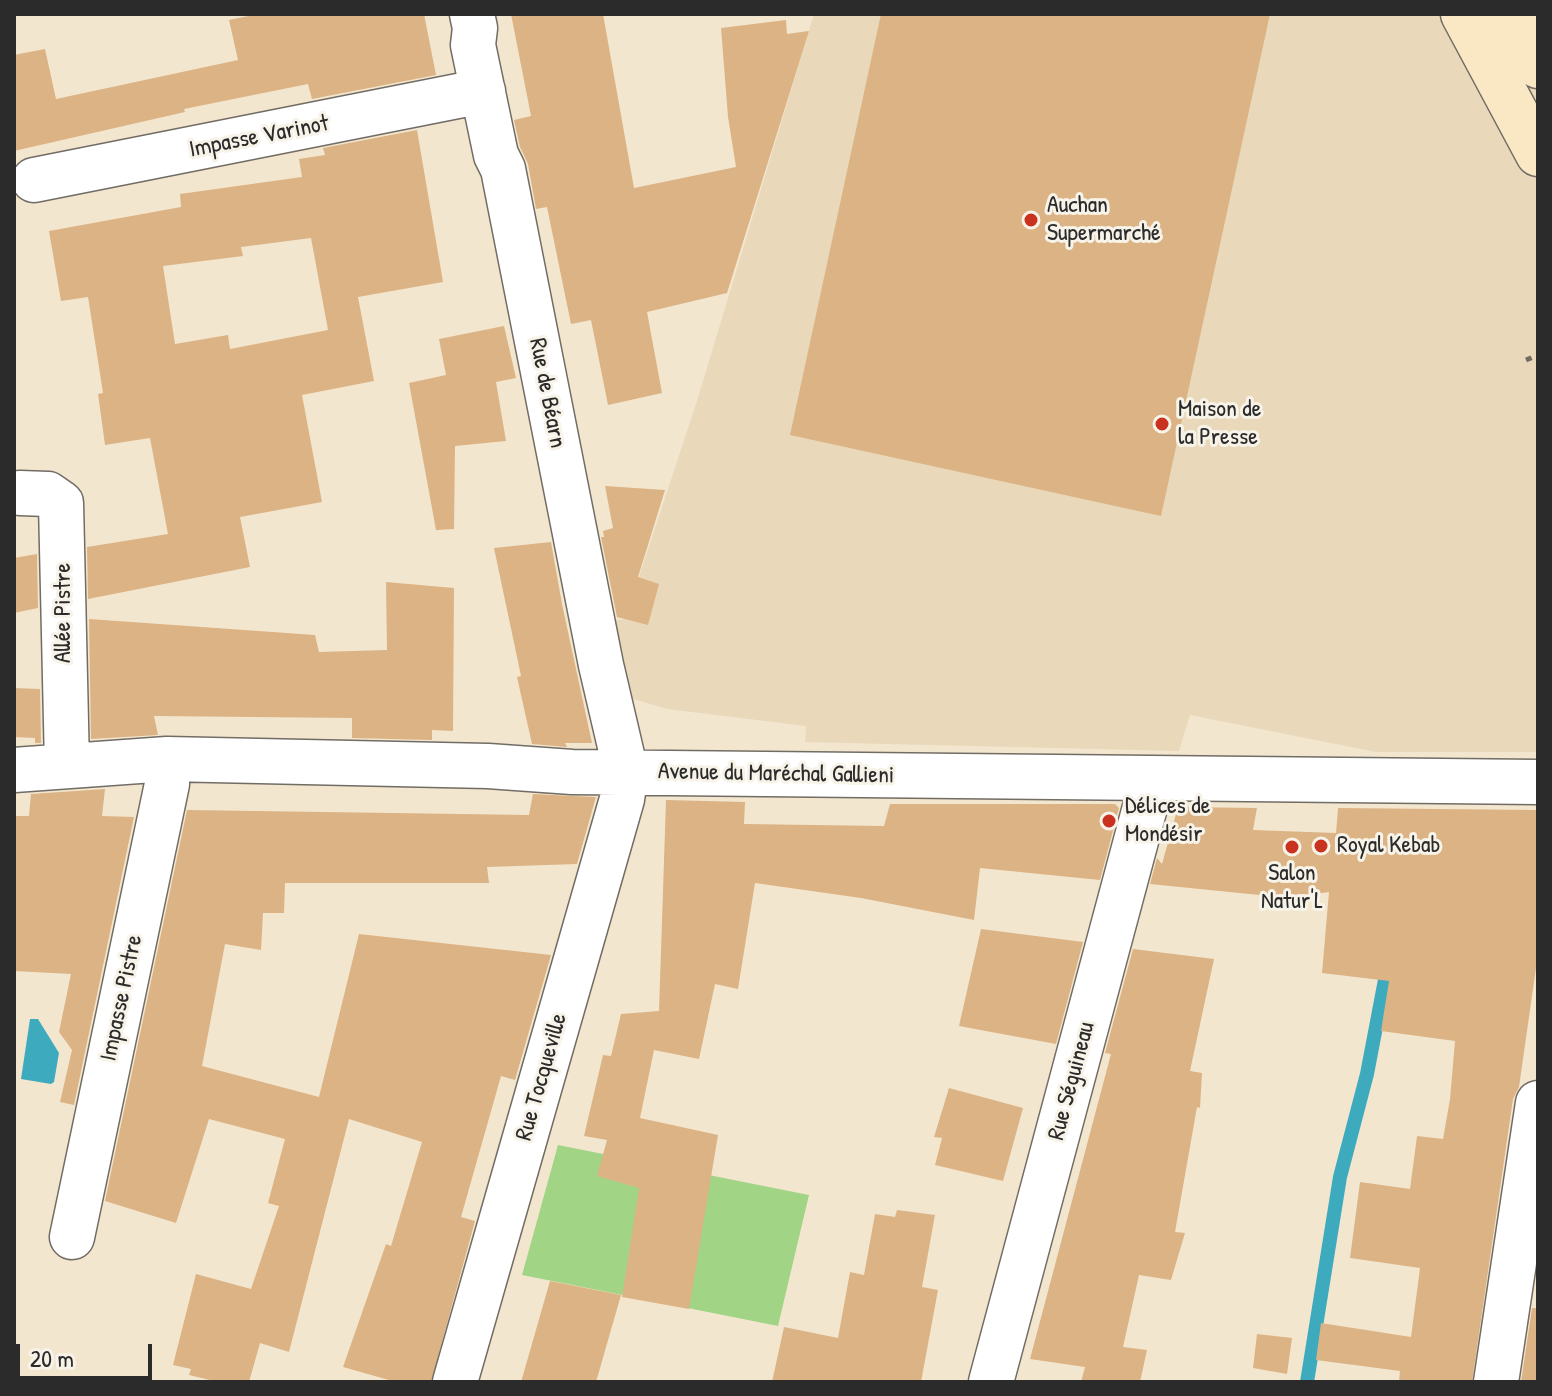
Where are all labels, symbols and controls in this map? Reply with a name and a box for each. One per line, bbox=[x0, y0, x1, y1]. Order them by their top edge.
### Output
street label: Impasse Varinot bbox=[187, 109, 331, 165]
place label: Auchan Supermarché bbox=[1047, 192, 1161, 248]
marker: Auchan Supermarché bbox=[1022, 211, 1040, 229]
street label: Rue de Béarn bbox=[522, 336, 572, 450]
place label: Maison de la Presse bbox=[1178, 396, 1261, 452]
marker: Maison de la Presse bbox=[1153, 415, 1171, 433]
street label: Allée Pistre bbox=[50, 563, 78, 663]
street label: Avenue du Maréchal Gallieni bbox=[658, 758, 894, 790]
place label: Délices de Mondésir bbox=[1125, 793, 1210, 849]
marker: Délices de Mondésir bbox=[1100, 812, 1118, 830]
place label: Royal Kebab bbox=[1337, 832, 1440, 860]
marker: Royal Kebab bbox=[1312, 837, 1330, 855]
marker: Salon Natur'L bbox=[1283, 838, 1301, 856]
place label: Salon Natur'L bbox=[1261, 860, 1323, 916]
street label: Impasse Pistre bbox=[95, 932, 149, 1064]
street label: Rue Tocqueville bbox=[510, 1010, 574, 1144]
street label: Rue Séguineau bbox=[1042, 1019, 1102, 1143]
scale bar bbox=[20, 1328, 156, 1378]
text: 20 m bbox=[30, 1342, 74, 1374]

